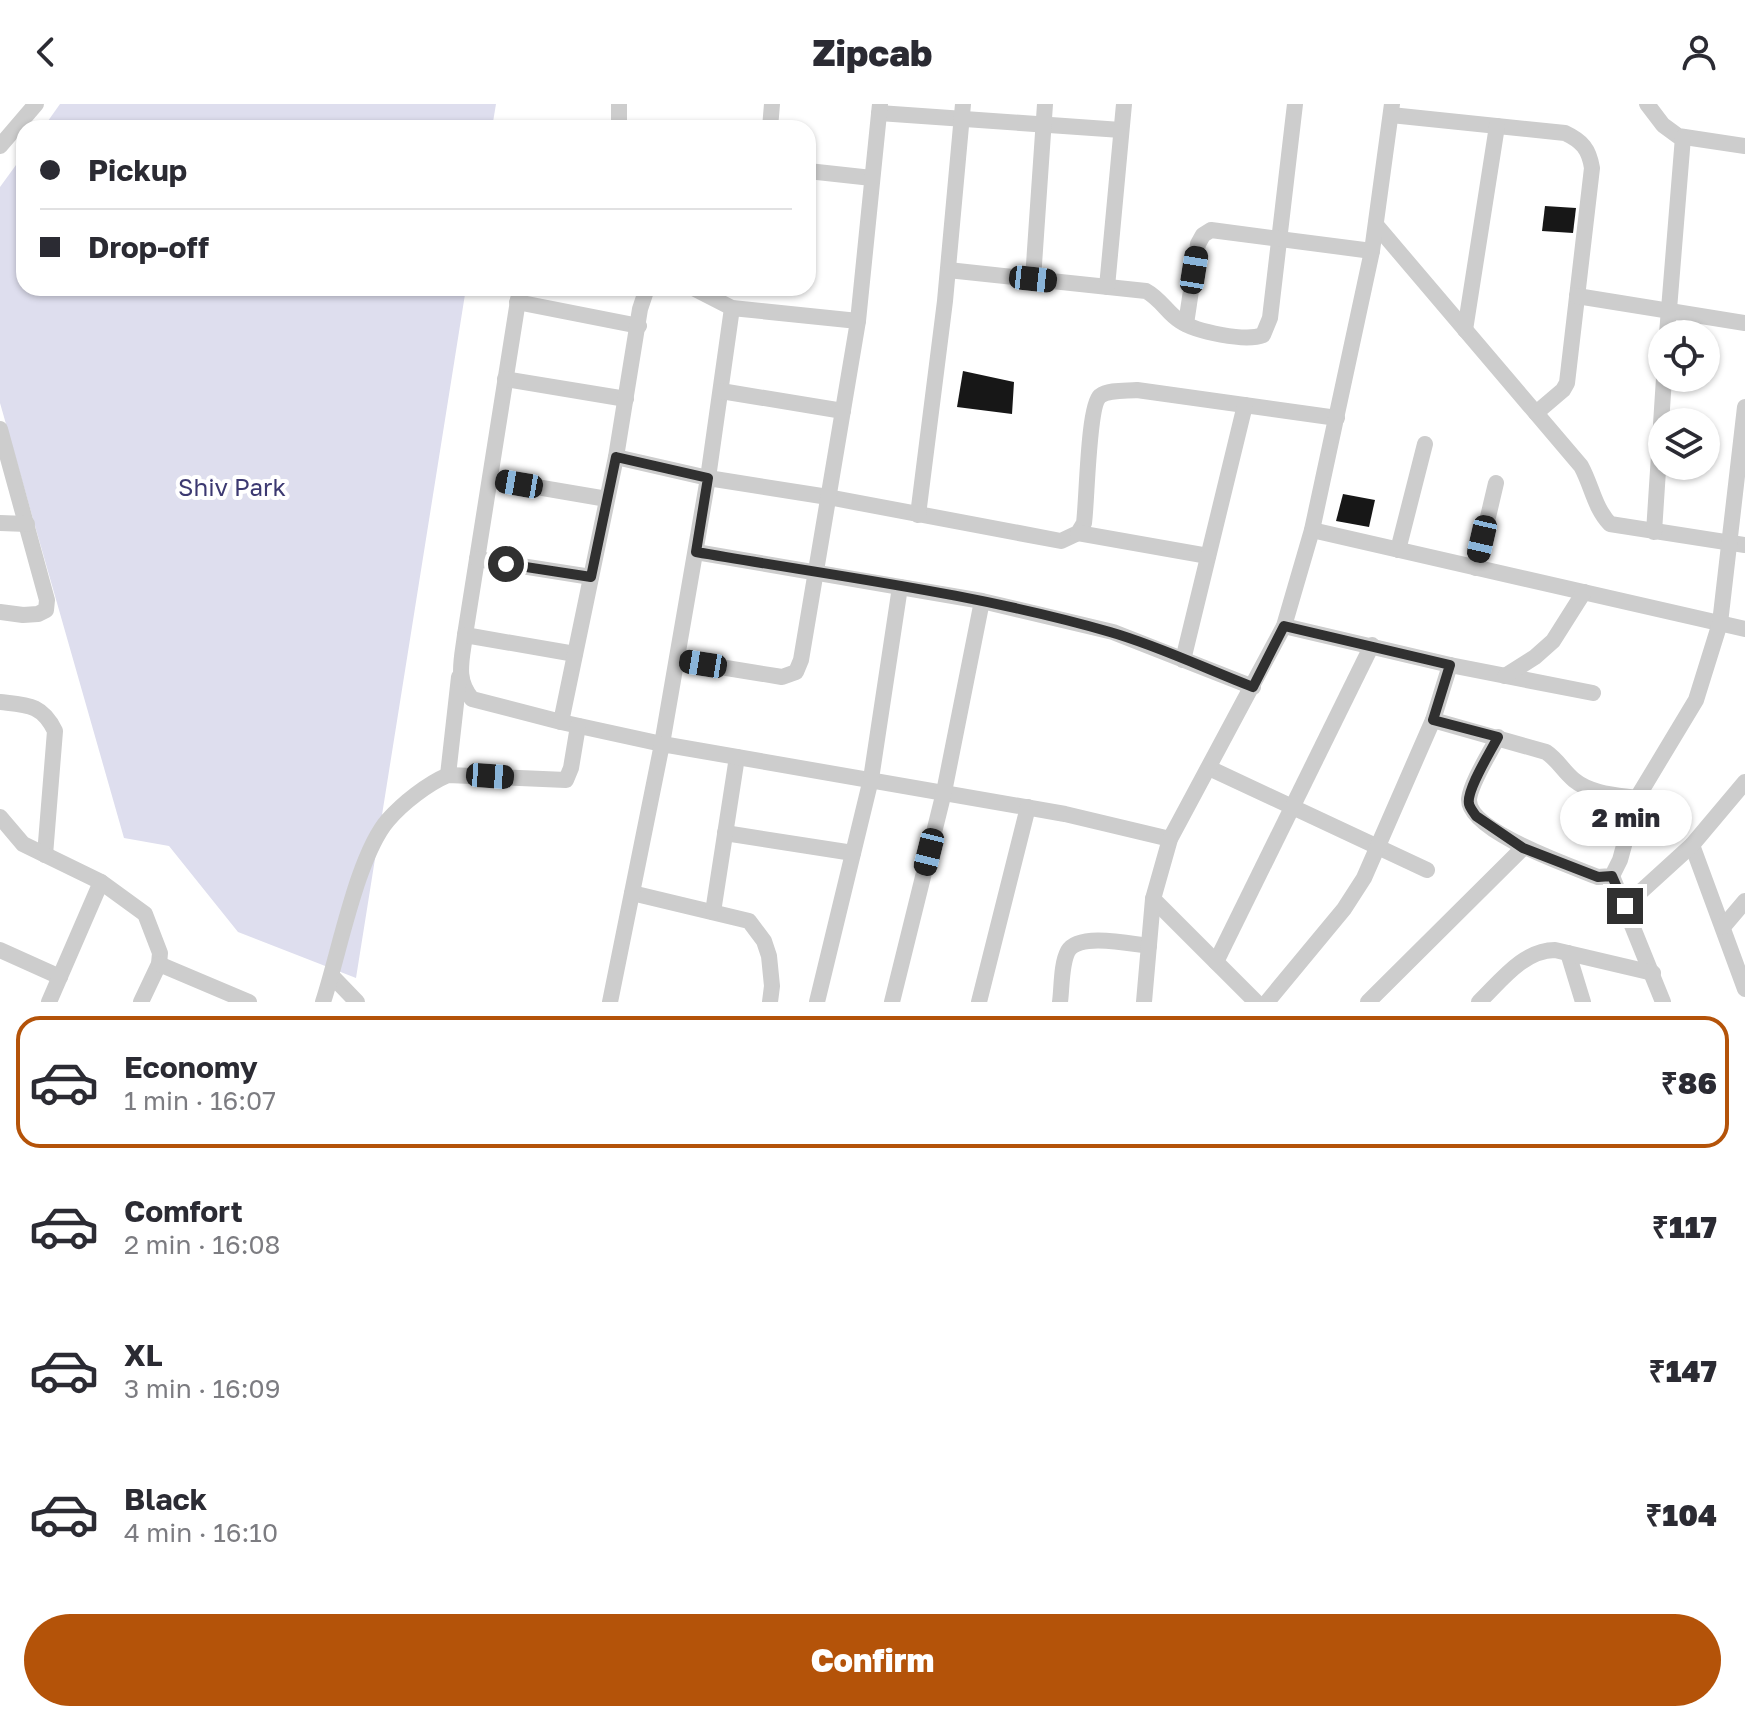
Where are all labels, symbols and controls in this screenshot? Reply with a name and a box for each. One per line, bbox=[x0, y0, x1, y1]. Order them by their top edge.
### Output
icon: back bbox=[24, 30, 68, 74]
icon: person bbox=[1677, 30, 1721, 74]
text: Zipcab bbox=[813, 31, 932, 74]
text: Pickup bbox=[88, 152, 187, 188]
text: Drop-off bbox=[88, 229, 209, 265]
car bbox=[1178, 244, 1210, 296]
car bbox=[1008, 265, 1058, 293]
map controls bbox=[1648, 320, 1720, 480]
button: locate bbox=[1648, 320, 1720, 392]
button: layers bbox=[1648, 408, 1720, 480]
car bbox=[493, 468, 545, 500]
park label: Shiv Park bbox=[178, 472, 286, 501]
car bbox=[1465, 513, 1499, 565]
route start bbox=[488, 546, 524, 582]
car bbox=[677, 648, 729, 680]
car bbox=[465, 762, 515, 790]
callout: 2 min bbox=[1559, 790, 1691, 846]
text: 2 min bbox=[1592, 802, 1660, 833]
car bbox=[912, 826, 946, 878]
route end bbox=[1607, 888, 1643, 924]
icon: car bbox=[28, 1046, 100, 1118]
text: Economy bbox=[124, 1049, 258, 1085]
text: ₹86 bbox=[1661, 1065, 1717, 1101]
text: 1 min · 16:07 bbox=[124, 1085, 276, 1116]
icon: car bbox=[28, 1190, 100, 1262]
text: Comfort bbox=[124, 1193, 243, 1229]
text: ₹117 bbox=[1652, 1209, 1717, 1245]
text: 2 min · 16:08 bbox=[124, 1229, 280, 1260]
icon: car bbox=[28, 1334, 100, 1406]
text: XL bbox=[124, 1337, 163, 1373]
text: ₹147 bbox=[1649, 1353, 1717, 1389]
text: 3 min · 16:09 bbox=[124, 1373, 280, 1404]
icon: car bbox=[28, 1478, 100, 1550]
text: Black bbox=[124, 1481, 207, 1517]
text: ₹104 bbox=[1645, 1497, 1717, 1533]
text: 4 min · 16:10 bbox=[124, 1517, 278, 1548]
button: Confirm bbox=[24, 1614, 1721, 1706]

